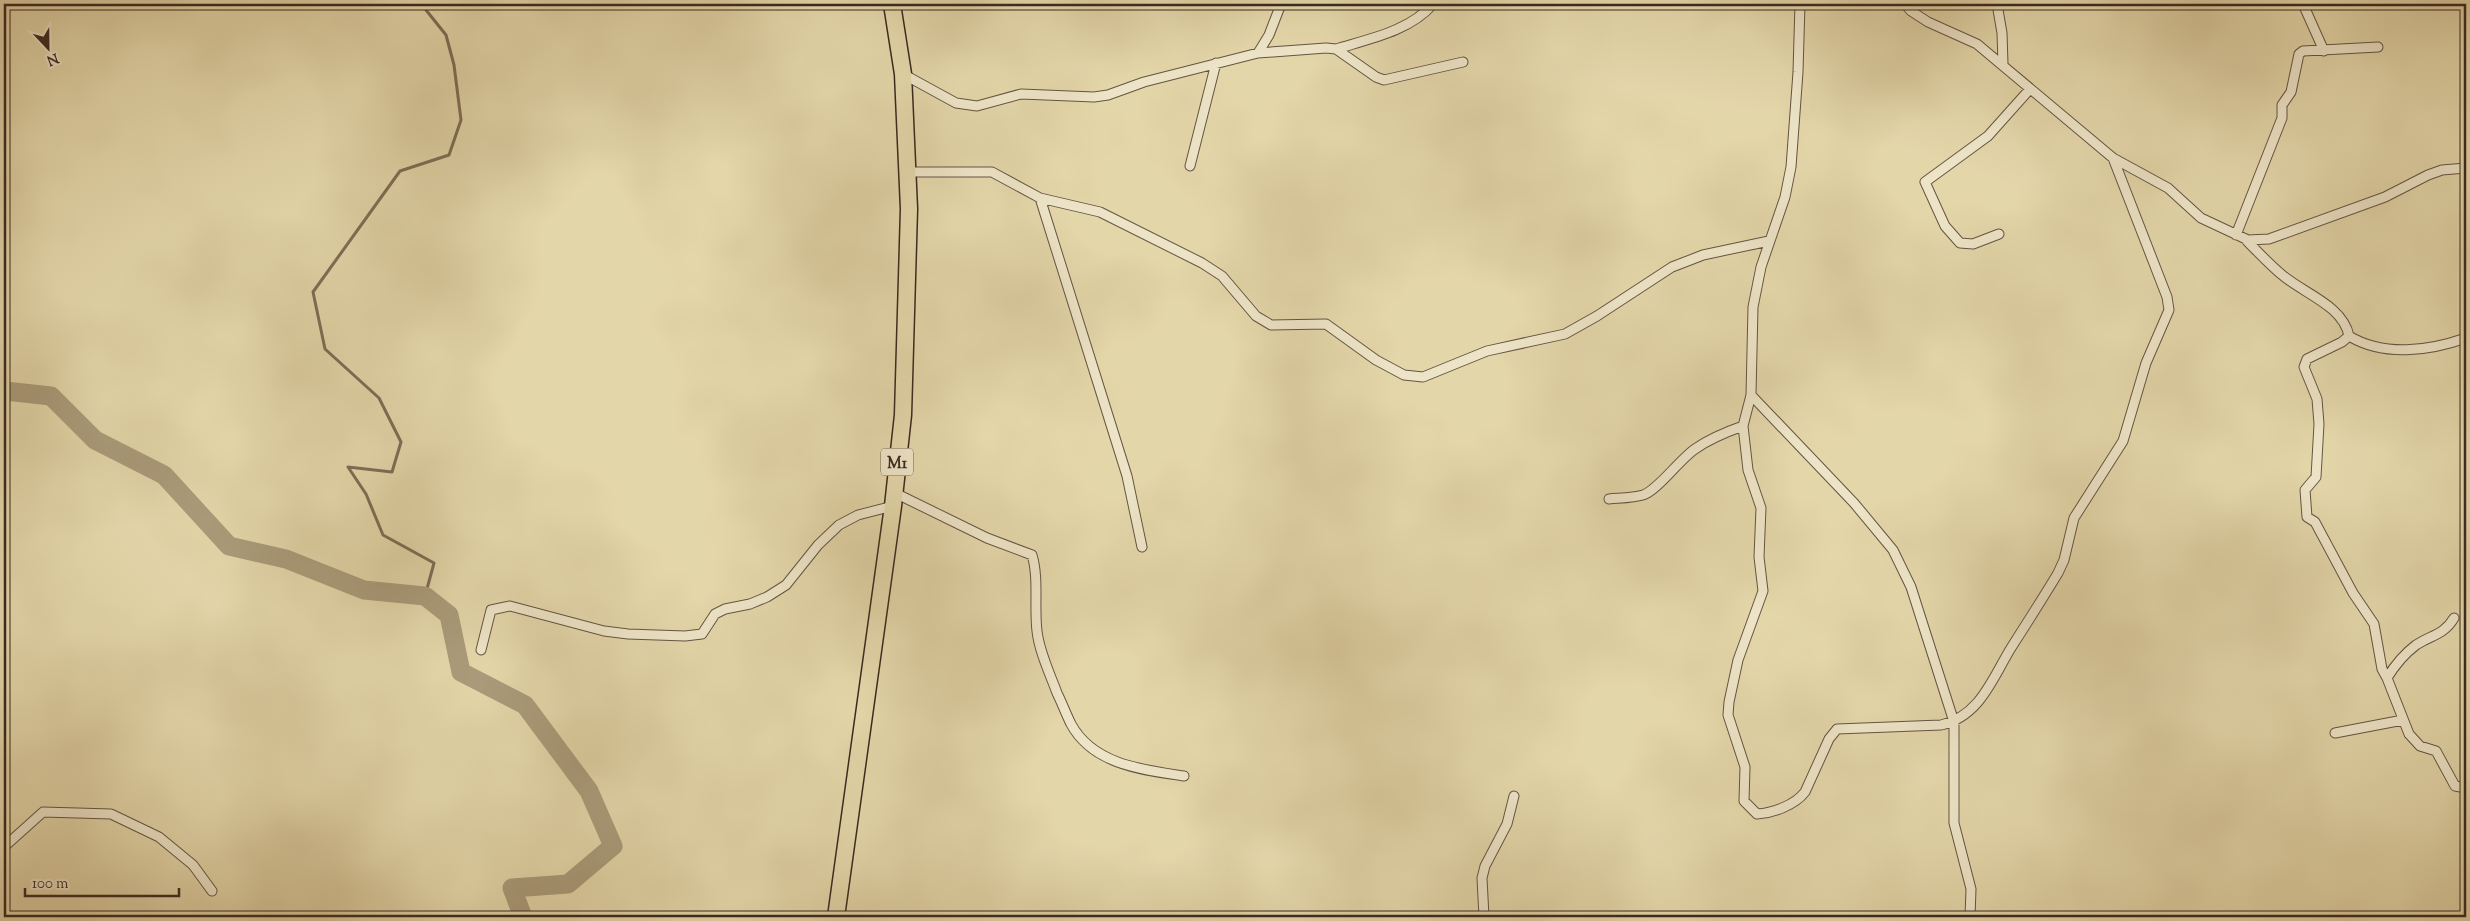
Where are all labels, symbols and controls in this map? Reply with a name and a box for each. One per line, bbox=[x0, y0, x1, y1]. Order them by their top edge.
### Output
north arrow bbox=[22, 22, 72, 72]
text: N bbox=[43, 47, 61, 70]
road number: M1 bbox=[881, 448, 913, 476]
scale bar bbox=[25, 866, 179, 898]
text: 100 m bbox=[32, 874, 69, 895]

